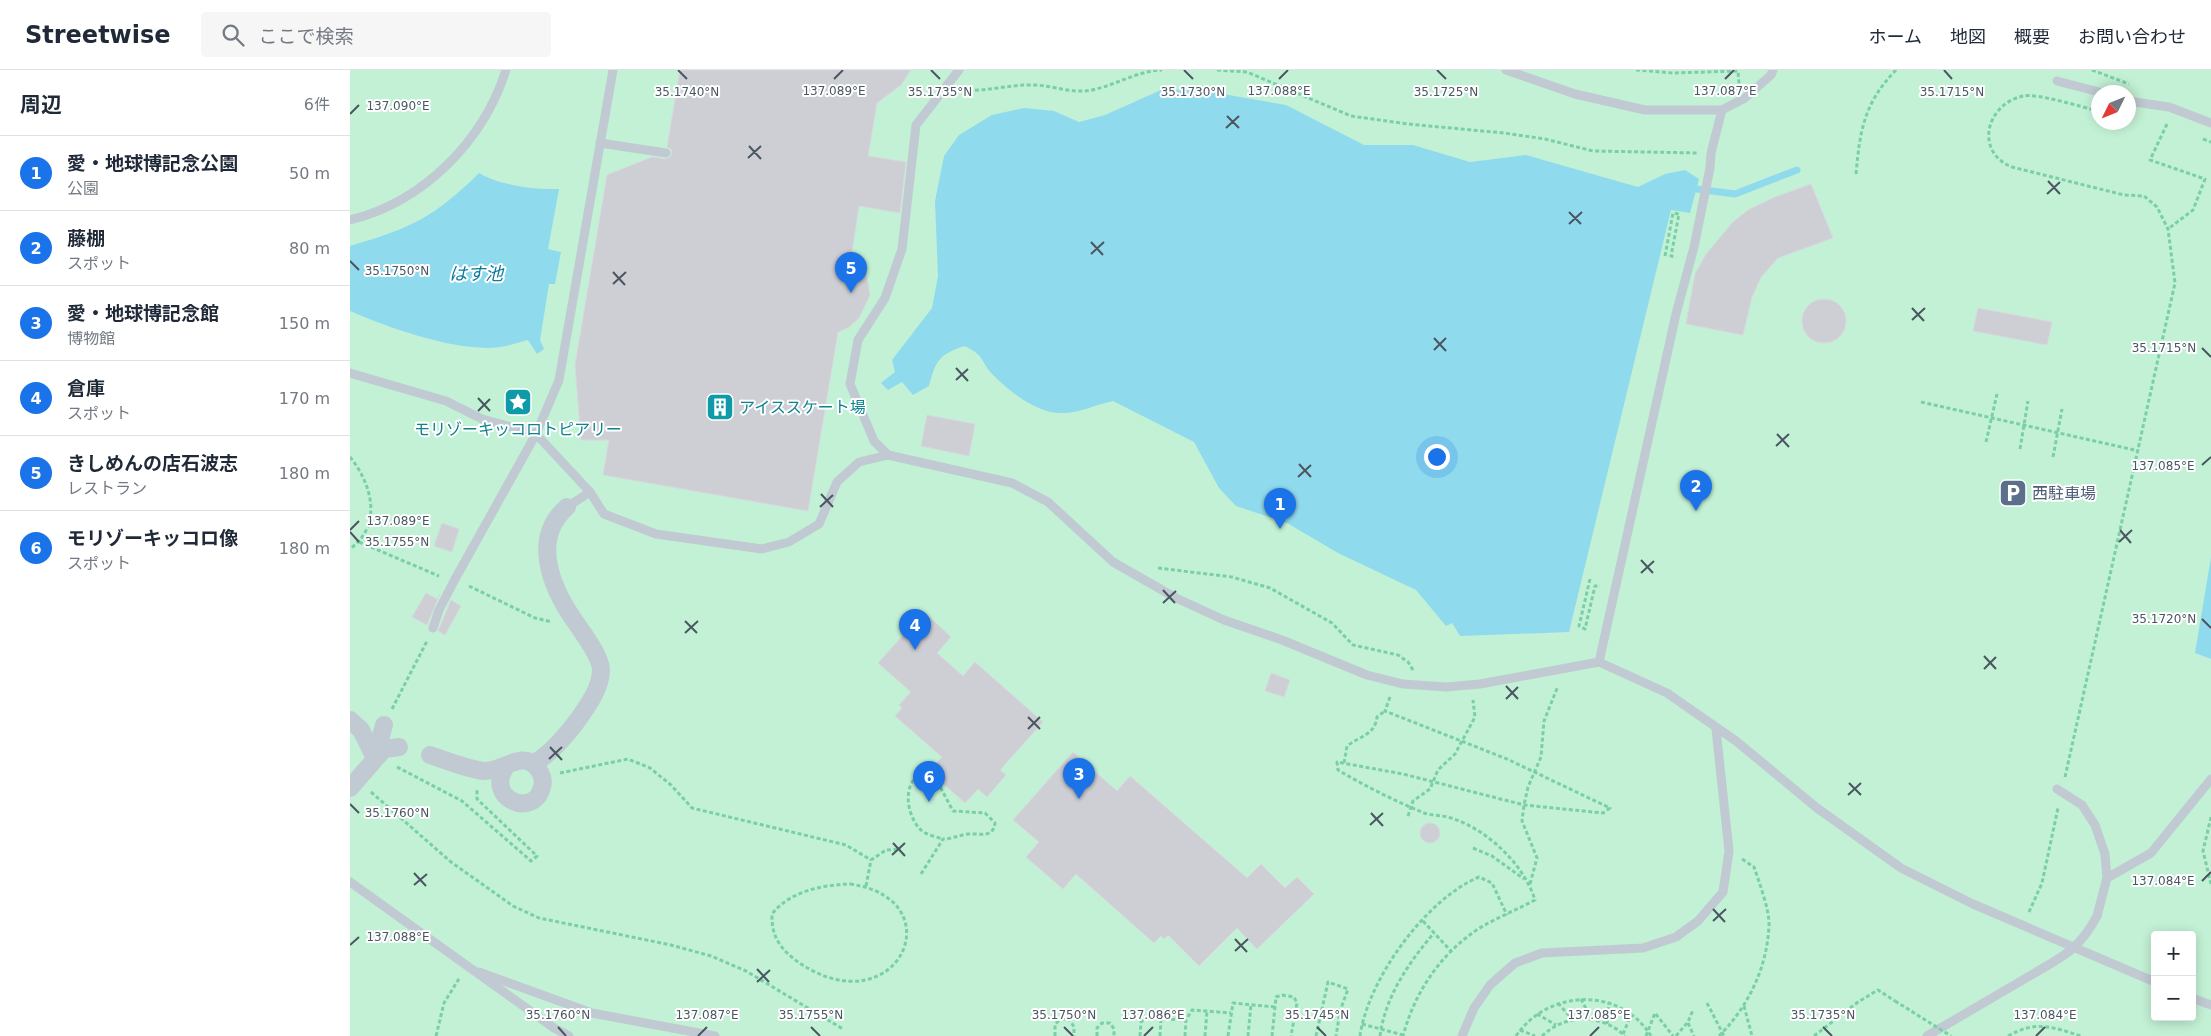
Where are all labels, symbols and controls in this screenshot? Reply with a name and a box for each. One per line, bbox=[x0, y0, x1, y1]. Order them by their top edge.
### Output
search box bbox=[201, 12, 551, 57]
text: Streetwise bbox=[25, 21, 171, 49]
icon: search bbox=[219, 21, 247, 49]
text: ここで検索 bbox=[259, 25, 354, 47]
text: ホーム bbox=[1869, 26, 1922, 47]
text: 地図 bbox=[1950, 26, 1986, 47]
text: 概要 bbox=[2014, 26, 2050, 47]
text: お問い合わせ bbox=[2078, 26, 2186, 47]
text: 137.089°E bbox=[802, 84, 866, 98]
text: 137.088°E bbox=[1247, 84, 1311, 98]
text: 137.087°E bbox=[1693, 84, 1757, 98]
text: 35.1740°N bbox=[655, 85, 719, 99]
text: 35.1735°N bbox=[908, 85, 972, 99]
text: 35.1730°N bbox=[1161, 85, 1225, 99]
text: 35.1725°N bbox=[1414, 85, 1478, 99]
text: 35.1715°N bbox=[1920, 85, 1984, 99]
north arrow bbox=[2091, 85, 2136, 130]
text: 周辺 bbox=[20, 93, 62, 117]
text: 6件 bbox=[304, 95, 330, 114]
text: 137.090°E bbox=[366, 99, 430, 113]
text: 愛・地球博記念公園 bbox=[67, 152, 238, 174]
text: 1 bbox=[30, 164, 42, 183]
text: 50 m bbox=[289, 164, 330, 183]
text: 公園 bbox=[67, 179, 99, 198]
text: 藤棚 bbox=[67, 227, 105, 249]
text: 2 bbox=[30, 239, 42, 258]
text: 80 m bbox=[289, 239, 330, 258]
pin: 5 bbox=[835, 252, 867, 293]
text: スポット bbox=[67, 254, 131, 273]
water label: はす池 bbox=[449, 263, 505, 284]
text: 35.1750°N bbox=[365, 264, 429, 278]
text: 愛・地球博記念館 bbox=[67, 302, 219, 324]
text: 3 bbox=[30, 314, 42, 333]
text: 150 m bbox=[279, 314, 330, 333]
text: 博物館 bbox=[67, 329, 115, 348]
text: 35.1715°N bbox=[2132, 341, 2196, 355]
text: 倉庫 bbox=[67, 377, 105, 399]
place icon: モリゾーキッコロトピアリー bbox=[503, 387, 533, 417]
text: 4 bbox=[30, 389, 42, 408]
text: 170 m bbox=[279, 389, 330, 408]
building icon: アイススケート場 bbox=[705, 392, 735, 422]
place label: アイススケート場 bbox=[739, 398, 866, 417]
text: スポット bbox=[67, 404, 131, 423]
place label: モリゾーキッコロトピアリー bbox=[414, 420, 622, 439]
your location bbox=[1424, 444, 1450, 470]
text: きしめんの店石波志 bbox=[67, 452, 238, 474]
text: 137.085°E bbox=[2131, 459, 2195, 473]
text: 5 bbox=[30, 464, 42, 483]
text: 180 m bbox=[279, 464, 330, 483]
pin: 2 bbox=[1680, 470, 1712, 511]
parking icon: 西駐車場 bbox=[1998, 478, 2028, 508]
text: レストラン bbox=[67, 479, 147, 498]
place label: 西駐車場 bbox=[2032, 484, 2096, 503]
pin: 1 bbox=[1264, 488, 1296, 529]
text: 137.089°E bbox=[366, 514, 430, 528]
text: モリゾーキッコロ像 bbox=[67, 527, 238, 549]
text: 35.1755°N bbox=[365, 535, 429, 549]
text: 6 bbox=[30, 539, 42, 558]
text: 180 m bbox=[279, 539, 330, 558]
text: スポット bbox=[67, 554, 131, 573]
pin: 4 bbox=[899, 609, 931, 650]
text: 35.1720°N bbox=[2132, 612, 2196, 626]
pin: 3 bbox=[1063, 758, 1095, 799]
pin: 6 bbox=[913, 761, 945, 802]
text: 35.1760°N bbox=[365, 806, 429, 820]
text: 137.084°E bbox=[2131, 874, 2195, 888]
text: 137.088°E bbox=[366, 930, 430, 944]
map controls bbox=[2151, 931, 2196, 1021]
button: + bbox=[2151, 931, 2196, 976]
button: − bbox=[2151, 976, 2196, 1021]
text: 35.1760°N bbox=[526, 1008, 590, 1022]
text: 137.087°E bbox=[675, 1008, 739, 1022]
text: 35.1755°N bbox=[779, 1008, 843, 1022]
text: 35.1750°N bbox=[1032, 1008, 1096, 1022]
text: 137.086°E bbox=[1121, 1008, 1185, 1022]
text: 35.1745°N bbox=[1285, 1008, 1349, 1022]
text: 137.085°E bbox=[1567, 1008, 1631, 1022]
text: 35.1735°N bbox=[1791, 1008, 1855, 1022]
text: 137.084°E bbox=[2013, 1008, 2077, 1022]

